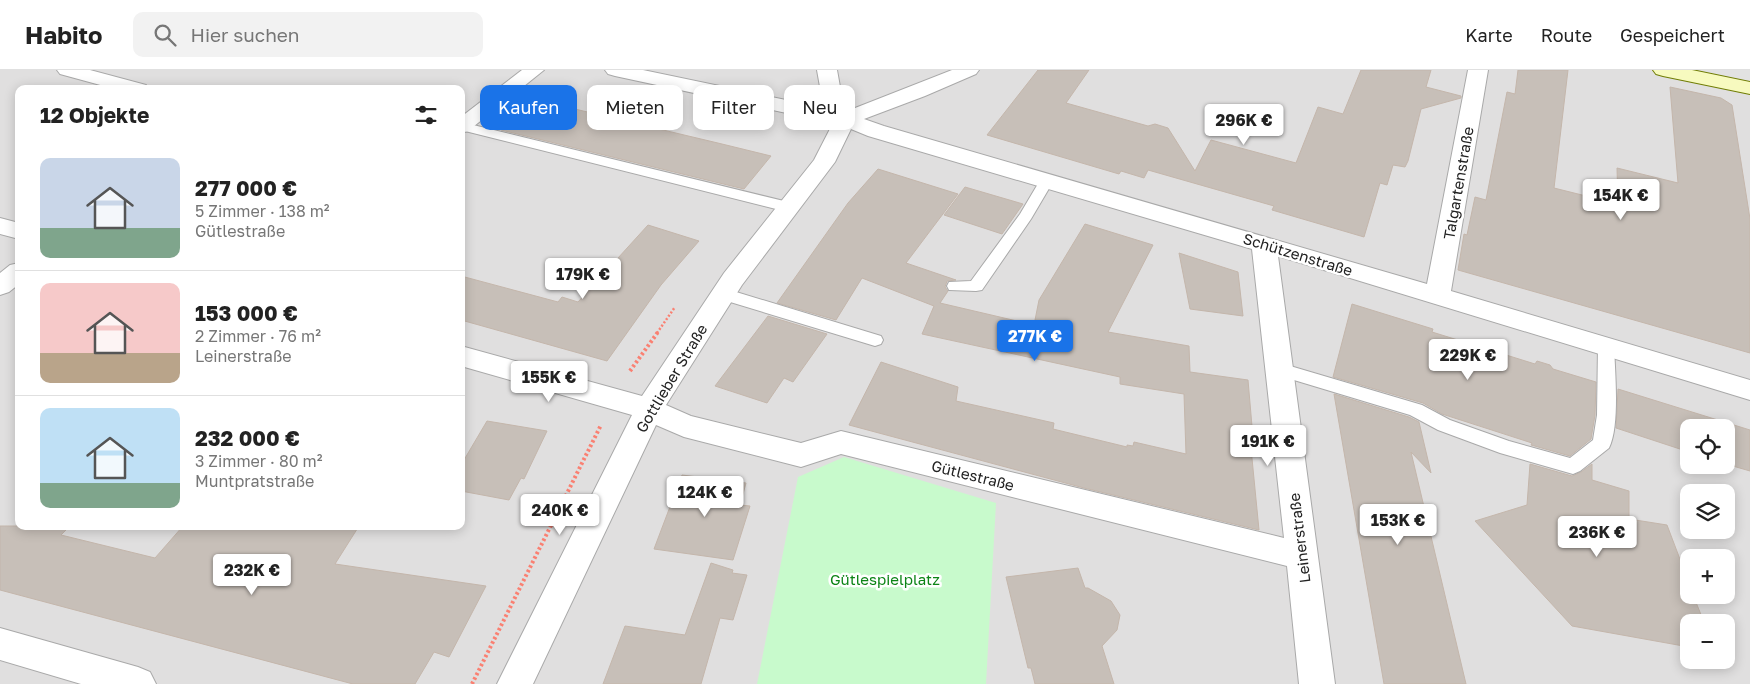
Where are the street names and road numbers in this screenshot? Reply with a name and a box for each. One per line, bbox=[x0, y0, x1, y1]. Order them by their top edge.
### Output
street label: Talgartenstraße bbox=[1439, 125, 1477, 241]
street label: Schützenstraße bbox=[1241, 229, 1355, 279]
street label: Gottlieber Straße bbox=[632, 320, 711, 436]
street label: Gütlestraße bbox=[930, 456, 1016, 494]
street label: Leinerstraße bbox=[1285, 492, 1313, 584]

